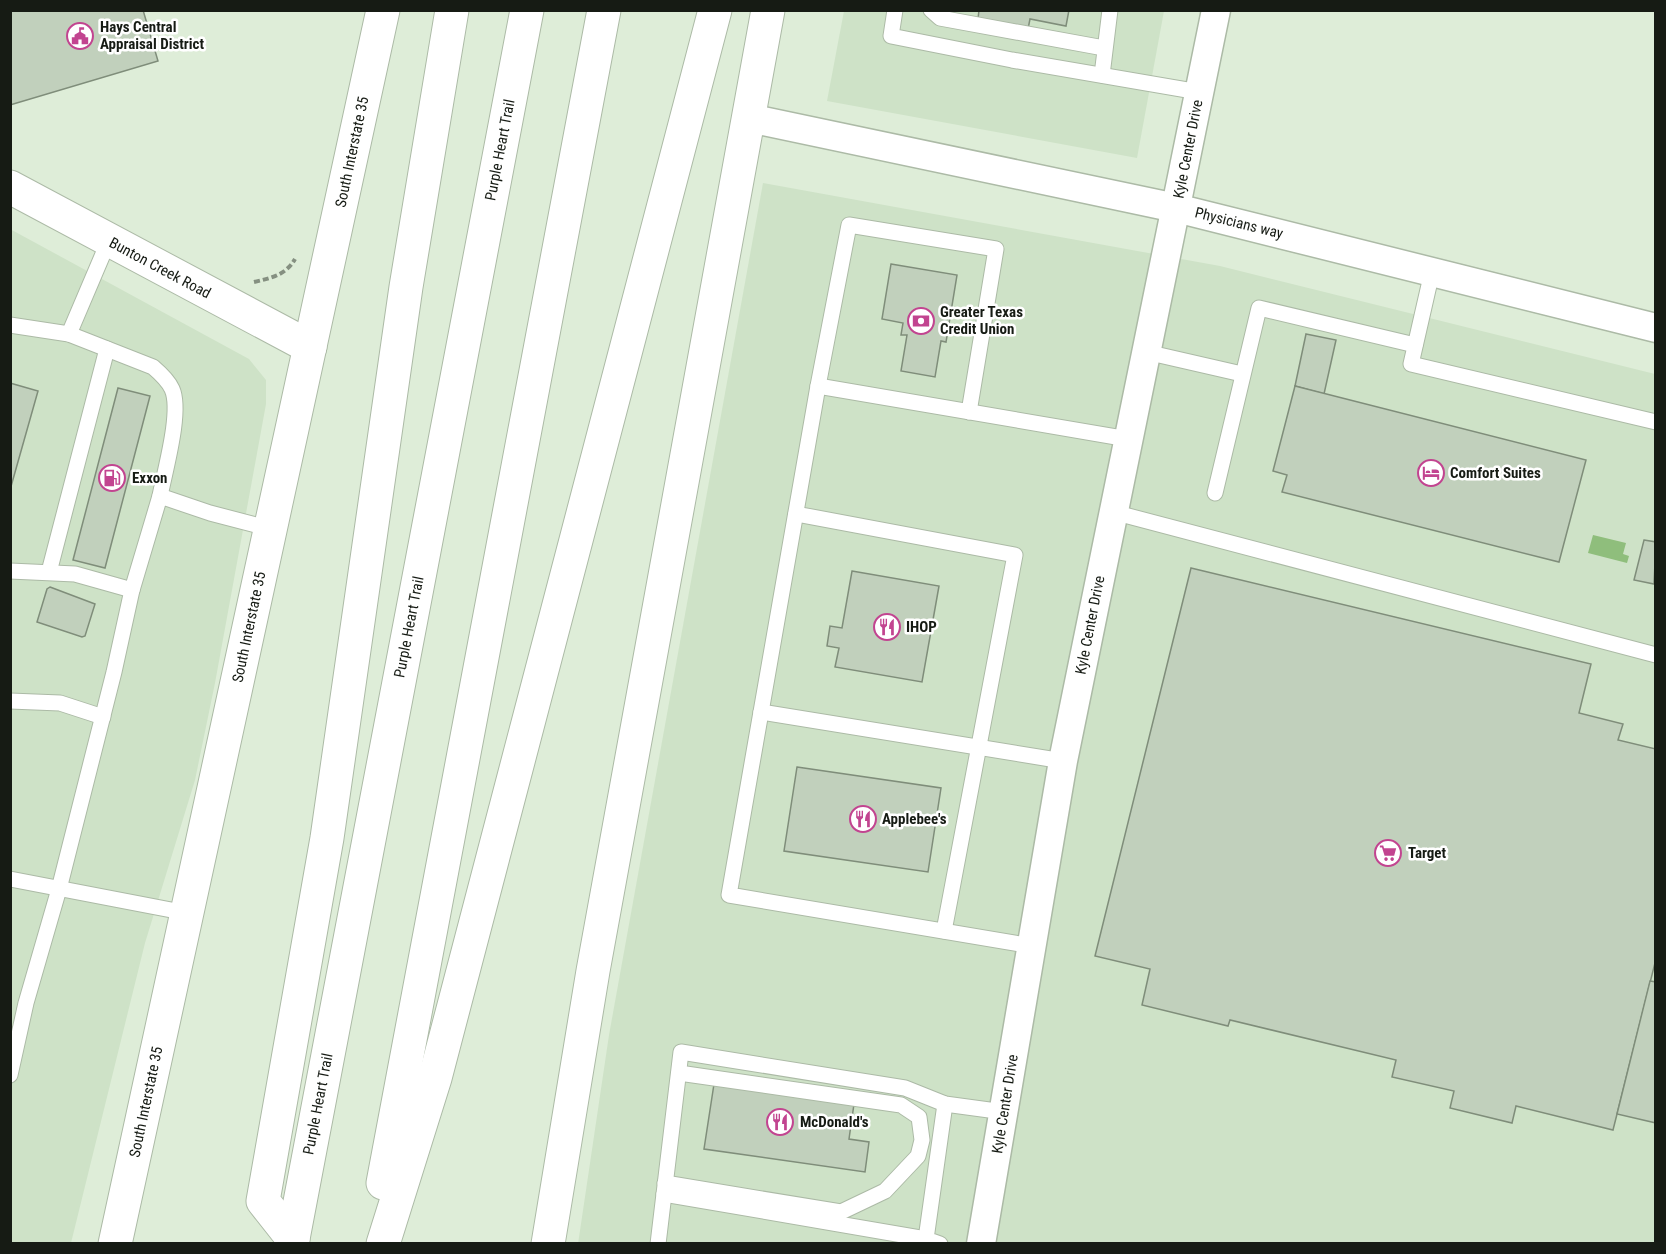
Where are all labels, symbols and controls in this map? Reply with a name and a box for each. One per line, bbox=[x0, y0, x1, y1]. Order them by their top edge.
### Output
place label: Hays Central Appraisal District bbox=[100, 18, 204, 53]
public building icon: Hays Central Appraisal District bbox=[65, 21, 95, 51]
street label: South Interstate 35 bbox=[331, 95, 373, 209]
street label: Purple Heart Trail bbox=[481, 98, 519, 202]
street label: Kyle Center Drive bbox=[1170, 98, 1206, 200]
street label: Physicians way bbox=[1193, 203, 1285, 243]
street label: Bunton Creek Road bbox=[106, 234, 214, 302]
place label: Greater Texas Credit Union bbox=[940, 303, 1023, 338]
bank icon: Greater Texas Credit Union bbox=[906, 306, 936, 336]
hotel icon: Comfort Suites bbox=[1416, 458, 1446, 488]
fuel station icon: Exxon bbox=[97, 463, 127, 493]
place label: Comfort Suites bbox=[1450, 464, 1541, 482]
place label: Exxon bbox=[132, 469, 167, 487]
street label: South Interstate 35 bbox=[228, 570, 270, 684]
street label: Kyle Center Drive bbox=[1072, 574, 1108, 676]
street label: Purple Heart Trail bbox=[390, 575, 428, 679]
restaurant icon: IHOP bbox=[872, 612, 902, 642]
place label: IHOP bbox=[906, 618, 937, 636]
restaurant icon: Applebee's bbox=[848, 804, 878, 834]
place label: Applebee's bbox=[882, 810, 947, 828]
supermarket icon: Target bbox=[1373, 838, 1403, 868]
place label: Target bbox=[1408, 844, 1447, 862]
street label: South Interstate 35 bbox=[125, 1045, 167, 1159]
street label: Purple Heart Trail bbox=[299, 1052, 337, 1156]
street label: Kyle Center Drive bbox=[988, 1053, 1022, 1155]
restaurant icon: McDonald's bbox=[765, 1107, 795, 1137]
place label: McDonald's bbox=[800, 1113, 869, 1131]

